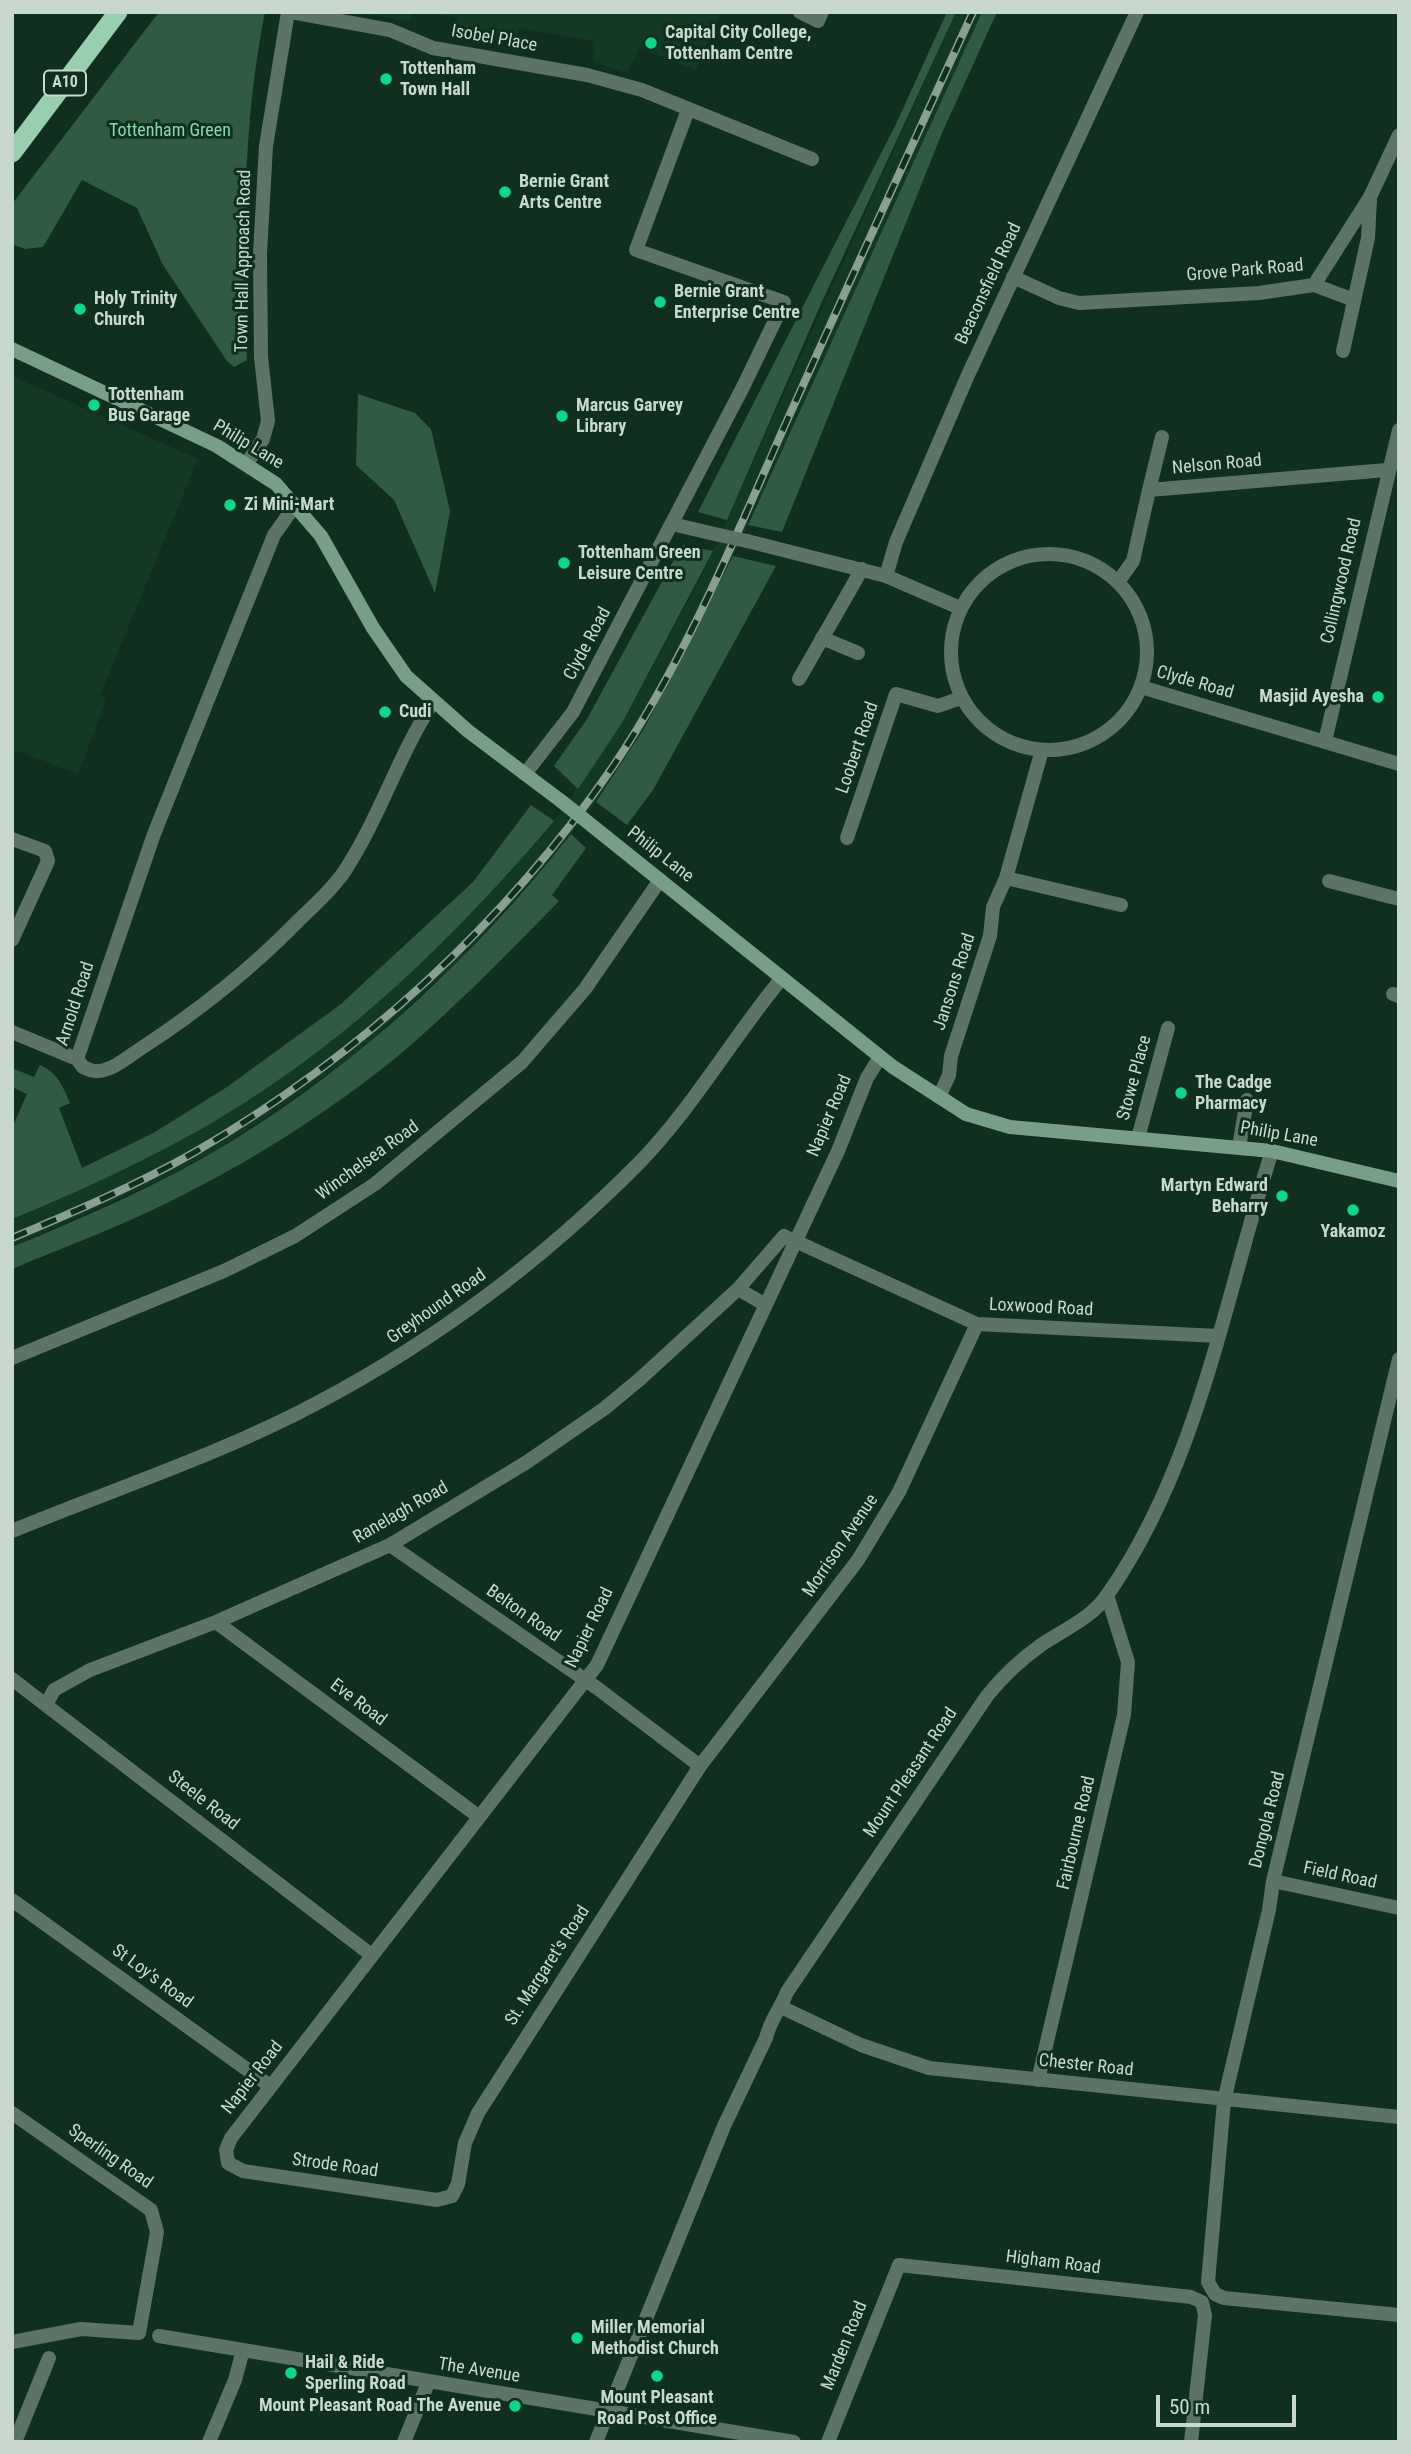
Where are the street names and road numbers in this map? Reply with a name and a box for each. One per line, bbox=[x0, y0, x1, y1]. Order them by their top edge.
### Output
street label: Isobel Place bbox=[449, 21, 539, 57]
road number: A10 bbox=[44, 71, 86, 96]
street label: Town Hall Approach Road bbox=[232, 170, 256, 352]
street label: Beaconsfield Road bbox=[951, 220, 1027, 348]
street label: Grove Park Road bbox=[1186, 255, 1304, 287]
street label: Philip Lane bbox=[209, 416, 287, 474]
street label: Nelson Road bbox=[1171, 450, 1263, 480]
street label: Collingwood Road bbox=[1317, 516, 1367, 646]
street label: Clyde Road bbox=[560, 604, 616, 684]
street label: Clyde Road bbox=[1154, 662, 1236, 704]
street label: Loobert Road bbox=[832, 699, 884, 797]
street label: Philip Lane bbox=[622, 822, 698, 888]
street label: Jansons Road bbox=[929, 931, 981, 1033]
street label: Arnold Road bbox=[52, 959, 100, 1049]
street label: Stowe Place bbox=[1113, 1033, 1157, 1123]
street label: Napier Road bbox=[803, 1072, 857, 1160]
street label: Winchelsea Road bbox=[312, 1117, 424, 1205]
street label: Philip Lane bbox=[1239, 1118, 1319, 1152]
street label: Greyhound Road bbox=[383, 1265, 491, 1349]
street label: Loxwood Road bbox=[988, 1294, 1094, 1322]
street label: Ranelagh Road bbox=[350, 1477, 452, 1549]
street label: Morrison Avenue bbox=[799, 1490, 883, 1602]
street label: Belton Road bbox=[482, 1581, 564, 1647]
street label: Napier Road bbox=[561, 1584, 619, 1672]
street label: Eve Road bbox=[326, 1675, 390, 1731]
street label: Mount Pleasant Road bbox=[860, 1704, 962, 1842]
street label: Steele Road bbox=[163, 1767, 243, 1835]
street label: Dongola Road bbox=[1246, 1769, 1290, 1871]
street label: Fairbourne Road bbox=[1053, 1774, 1101, 1892]
street label: Field Road bbox=[1301, 1858, 1379, 1894]
street label: St. Margaret's Road bbox=[501, 1902, 595, 2030]
street label: St Loy's Road bbox=[107, 1940, 197, 2014]
street label: Napier Road bbox=[218, 2037, 288, 2119]
street label: Chester Road bbox=[1038, 2050, 1134, 2082]
street label: Sperling Road bbox=[64, 2120, 156, 2194]
street label: Strode Road bbox=[291, 2149, 379, 2183]
street label: Higham Road bbox=[1004, 2246, 1102, 2280]
street label: Marden Road bbox=[817, 2298, 873, 2394]
street label: The Avenue bbox=[437, 2354, 521, 2388]

